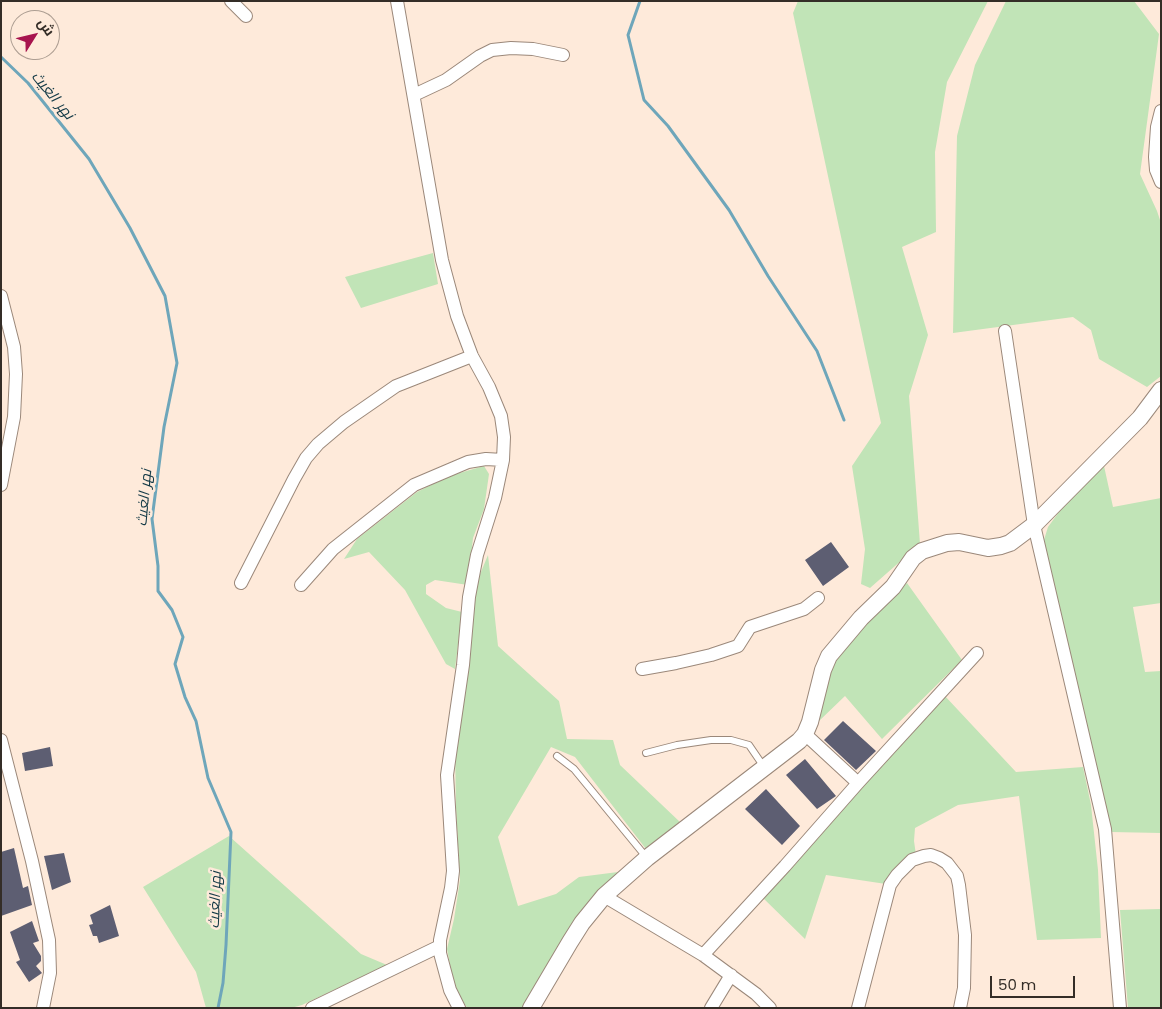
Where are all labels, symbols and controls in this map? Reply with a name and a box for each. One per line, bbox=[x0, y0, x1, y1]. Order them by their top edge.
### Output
north arrow bbox=[10, 10, 60, 60]
text: ش bbox=[33, 14, 60, 40]
water label: نهر الغيث bbox=[27, 68, 77, 124]
water label: نهر الغيث bbox=[134, 469, 156, 527]
water label: نهر الغيث bbox=[206, 871, 226, 929]
scale bar bbox=[992, 966, 1077, 998]
text: 50 m bbox=[998, 974, 1036, 995]

